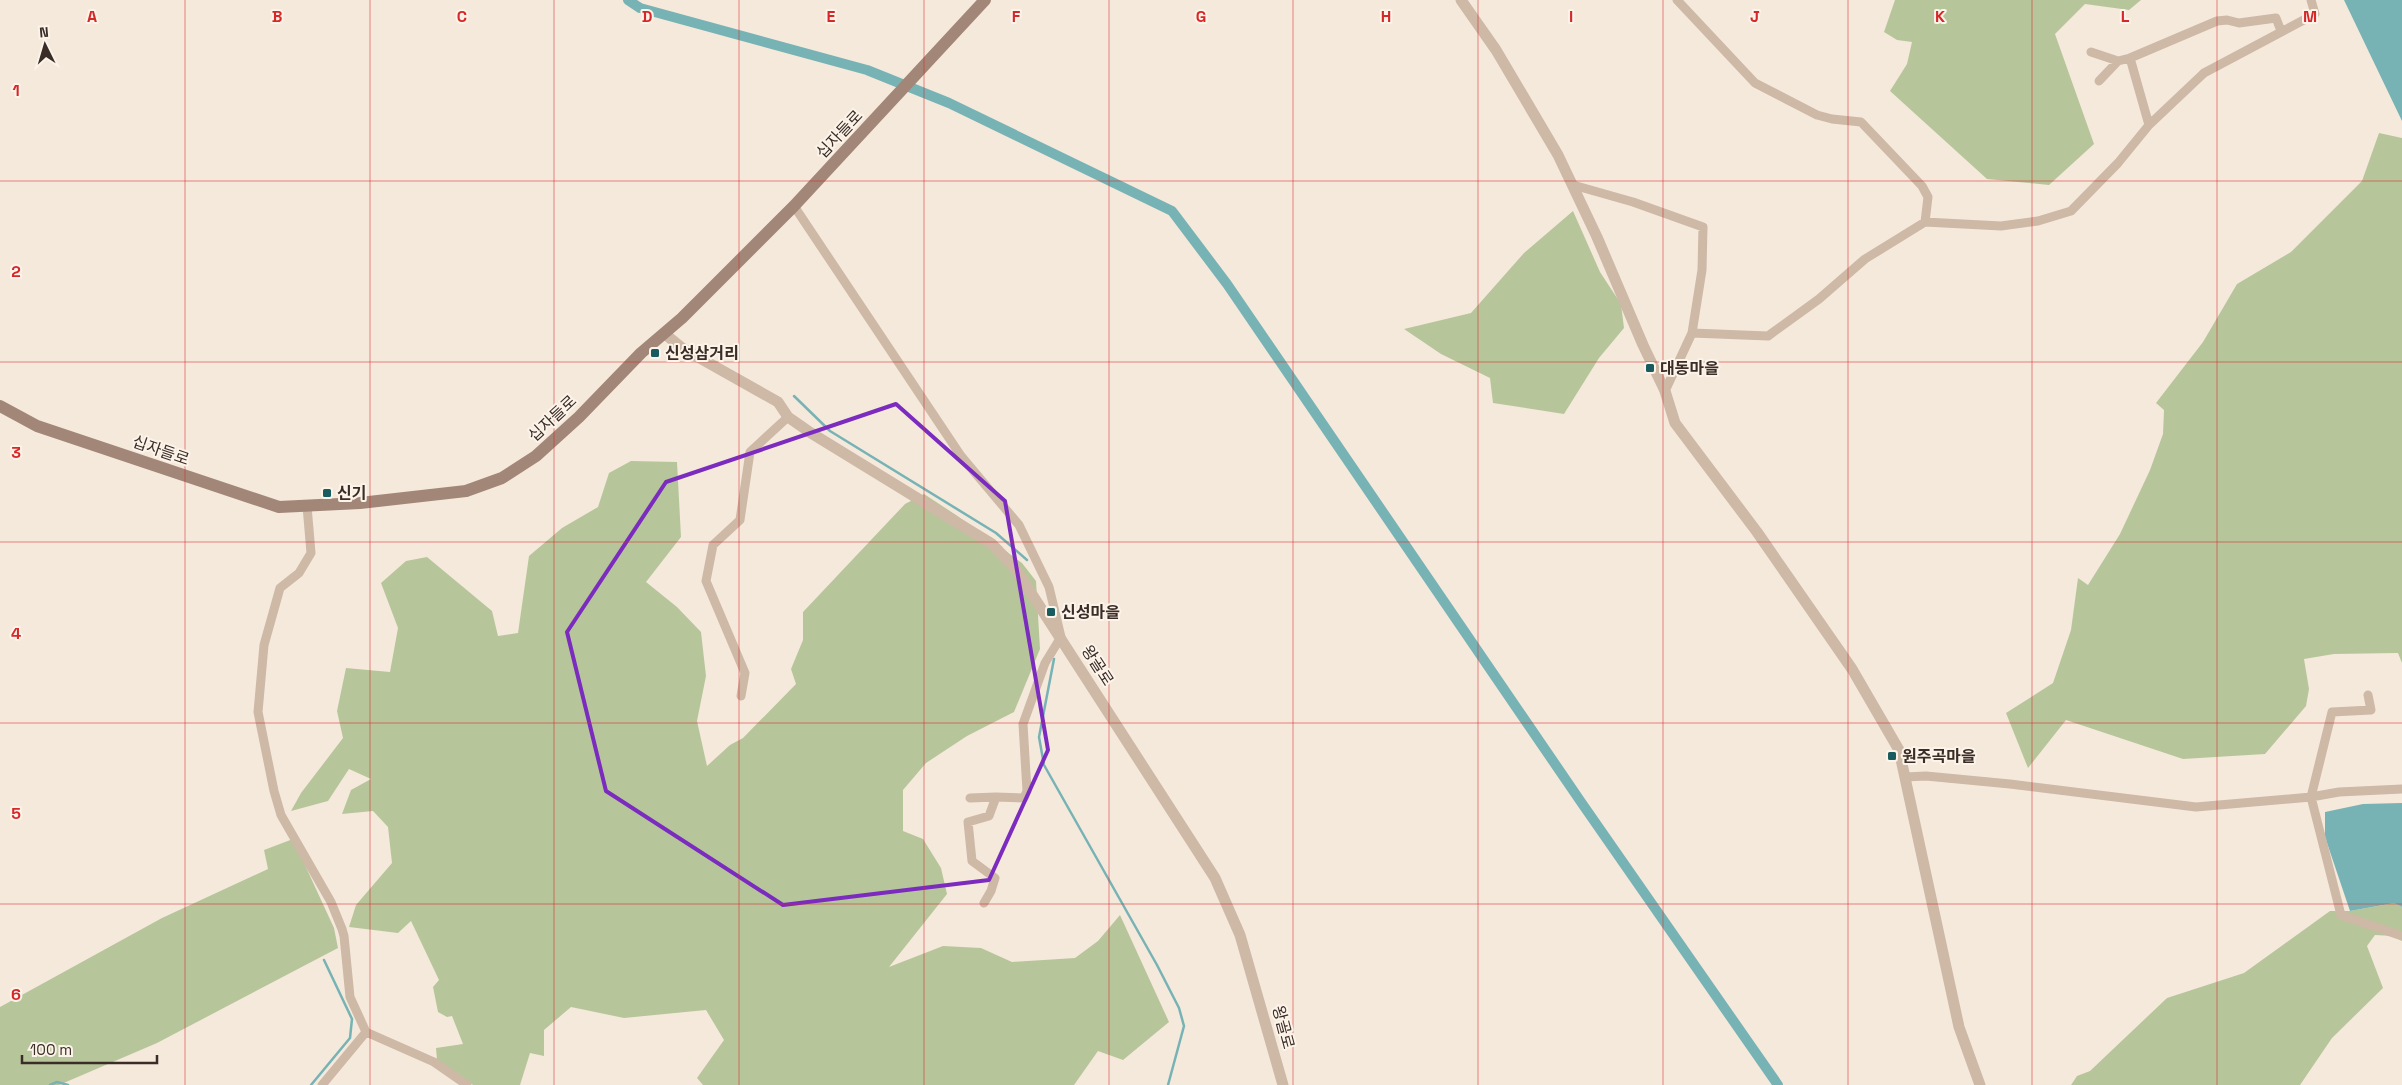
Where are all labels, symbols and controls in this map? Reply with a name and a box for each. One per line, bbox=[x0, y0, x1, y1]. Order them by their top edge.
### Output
text: A bbox=[87, 6, 97, 27]
text: B bbox=[272, 6, 282, 27]
text: C bbox=[457, 6, 467, 27]
text: D bbox=[642, 6, 652, 27]
text: E bbox=[827, 6, 836, 27]
text: F bbox=[1012, 6, 1021, 27]
text: G bbox=[1196, 6, 1206, 27]
text: H bbox=[1381, 6, 1391, 27]
text: I bbox=[1569, 6, 1573, 27]
text: J bbox=[1750, 6, 1760, 27]
text: K bbox=[1935, 6, 1945, 27]
text: L bbox=[2121, 6, 2130, 27]
text: M bbox=[2303, 6, 2317, 27]
north arrow bbox=[20, 20, 70, 70]
text: N bbox=[38, 23, 49, 41]
text: 1 bbox=[12, 80, 20, 101]
street label: 십자들로 bbox=[812, 105, 867, 163]
text: 2 bbox=[11, 261, 21, 282]
place label: 신성삼거리 bbox=[665, 343, 739, 364]
marker: 신성삼거리 bbox=[649, 347, 661, 359]
place label: 대동마을 bbox=[1660, 358, 1719, 379]
marker: 대동마을 bbox=[1644, 362, 1656, 374]
street label: 십자들로 bbox=[524, 390, 581, 446]
street label: 십자들로 bbox=[130, 431, 192, 470]
text: 3 bbox=[11, 442, 21, 463]
place label: 신기 bbox=[337, 483, 366, 504]
marker: 신기 bbox=[321, 487, 333, 499]
place label: 신성마을 bbox=[1061, 602, 1120, 623]
marker: 신성마을 bbox=[1045, 606, 1057, 618]
text: 4 bbox=[11, 623, 21, 644]
street label: 왕골로 bbox=[1077, 641, 1119, 690]
place label: 원주곡마을 bbox=[1902, 746, 1976, 767]
marker: 원주곡마을 bbox=[1886, 750, 1898, 762]
text: 5 bbox=[11, 803, 21, 824]
text: 6 bbox=[11, 984, 21, 1005]
street label: 왕골로 bbox=[1268, 1003, 1299, 1051]
scale bar bbox=[22, 1032, 158, 1064]
text: 100 m bbox=[30, 1040, 72, 1059]

